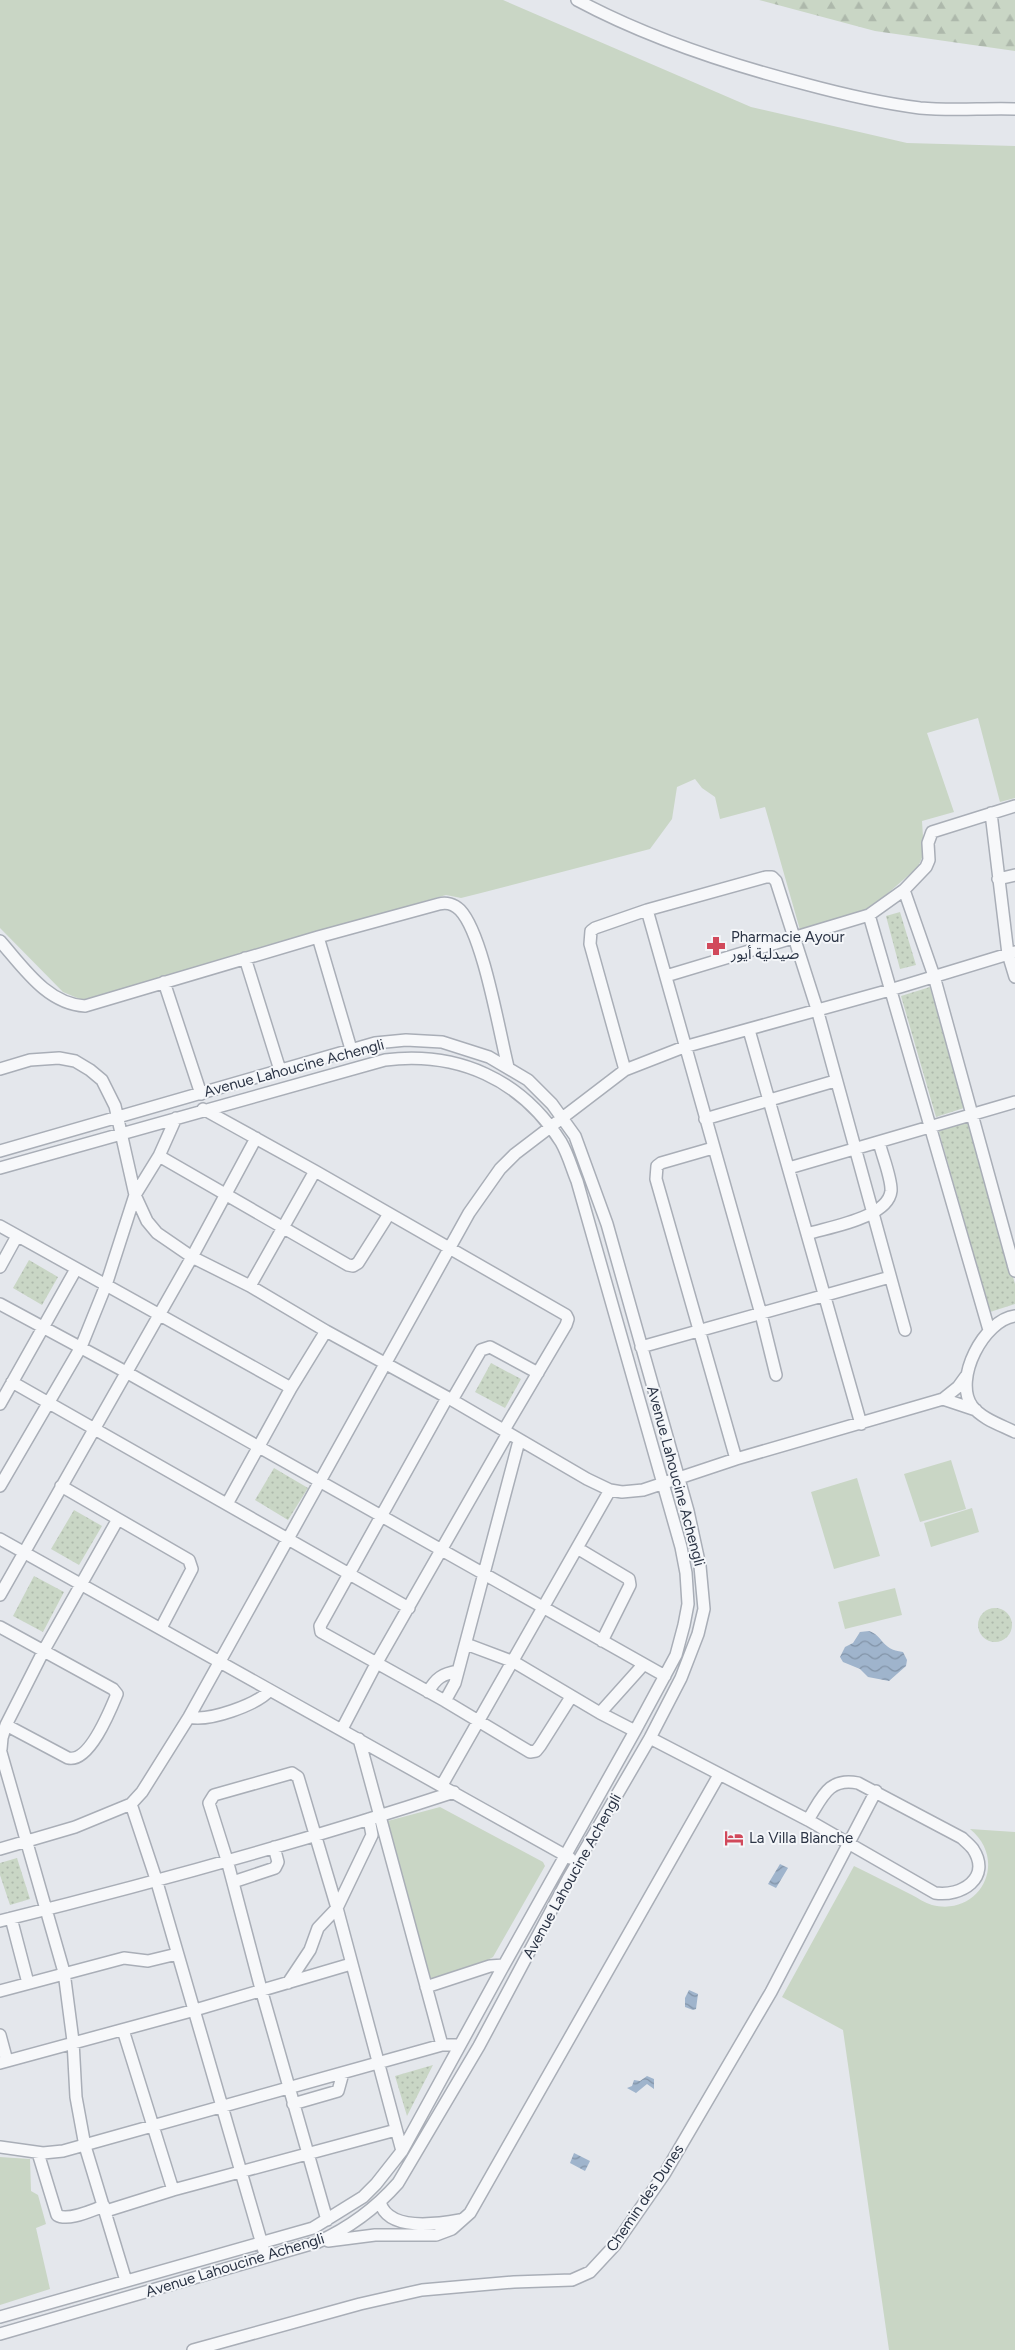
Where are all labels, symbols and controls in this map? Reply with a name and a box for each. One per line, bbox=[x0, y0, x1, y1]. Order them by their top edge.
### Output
place label: Pharmacie Ayour صيدلية أيور bbox=[730, 928, 845, 963]
pharmacy icon: Pharmacie Ayour صيدلية أيور bbox=[705, 935, 727, 957]
street label: Avenue Lahoucine Achengli bbox=[202, 1035, 386, 1101]
street label: Avenue Lahoucine Achengli bbox=[643, 1384, 709, 1568]
street label: Avenue Lahoucine Achengli bbox=[519, 1790, 625, 1962]
hotel icon: La Villa Blanche bbox=[723, 1827, 745, 1849]
place label: La Villa Blanche bbox=[749, 1829, 853, 1847]
street label: Chemin des Dunes bbox=[602, 2141, 688, 2255]
street label: Avenue Lahoucine Achengli bbox=[143, 2229, 327, 2301]

